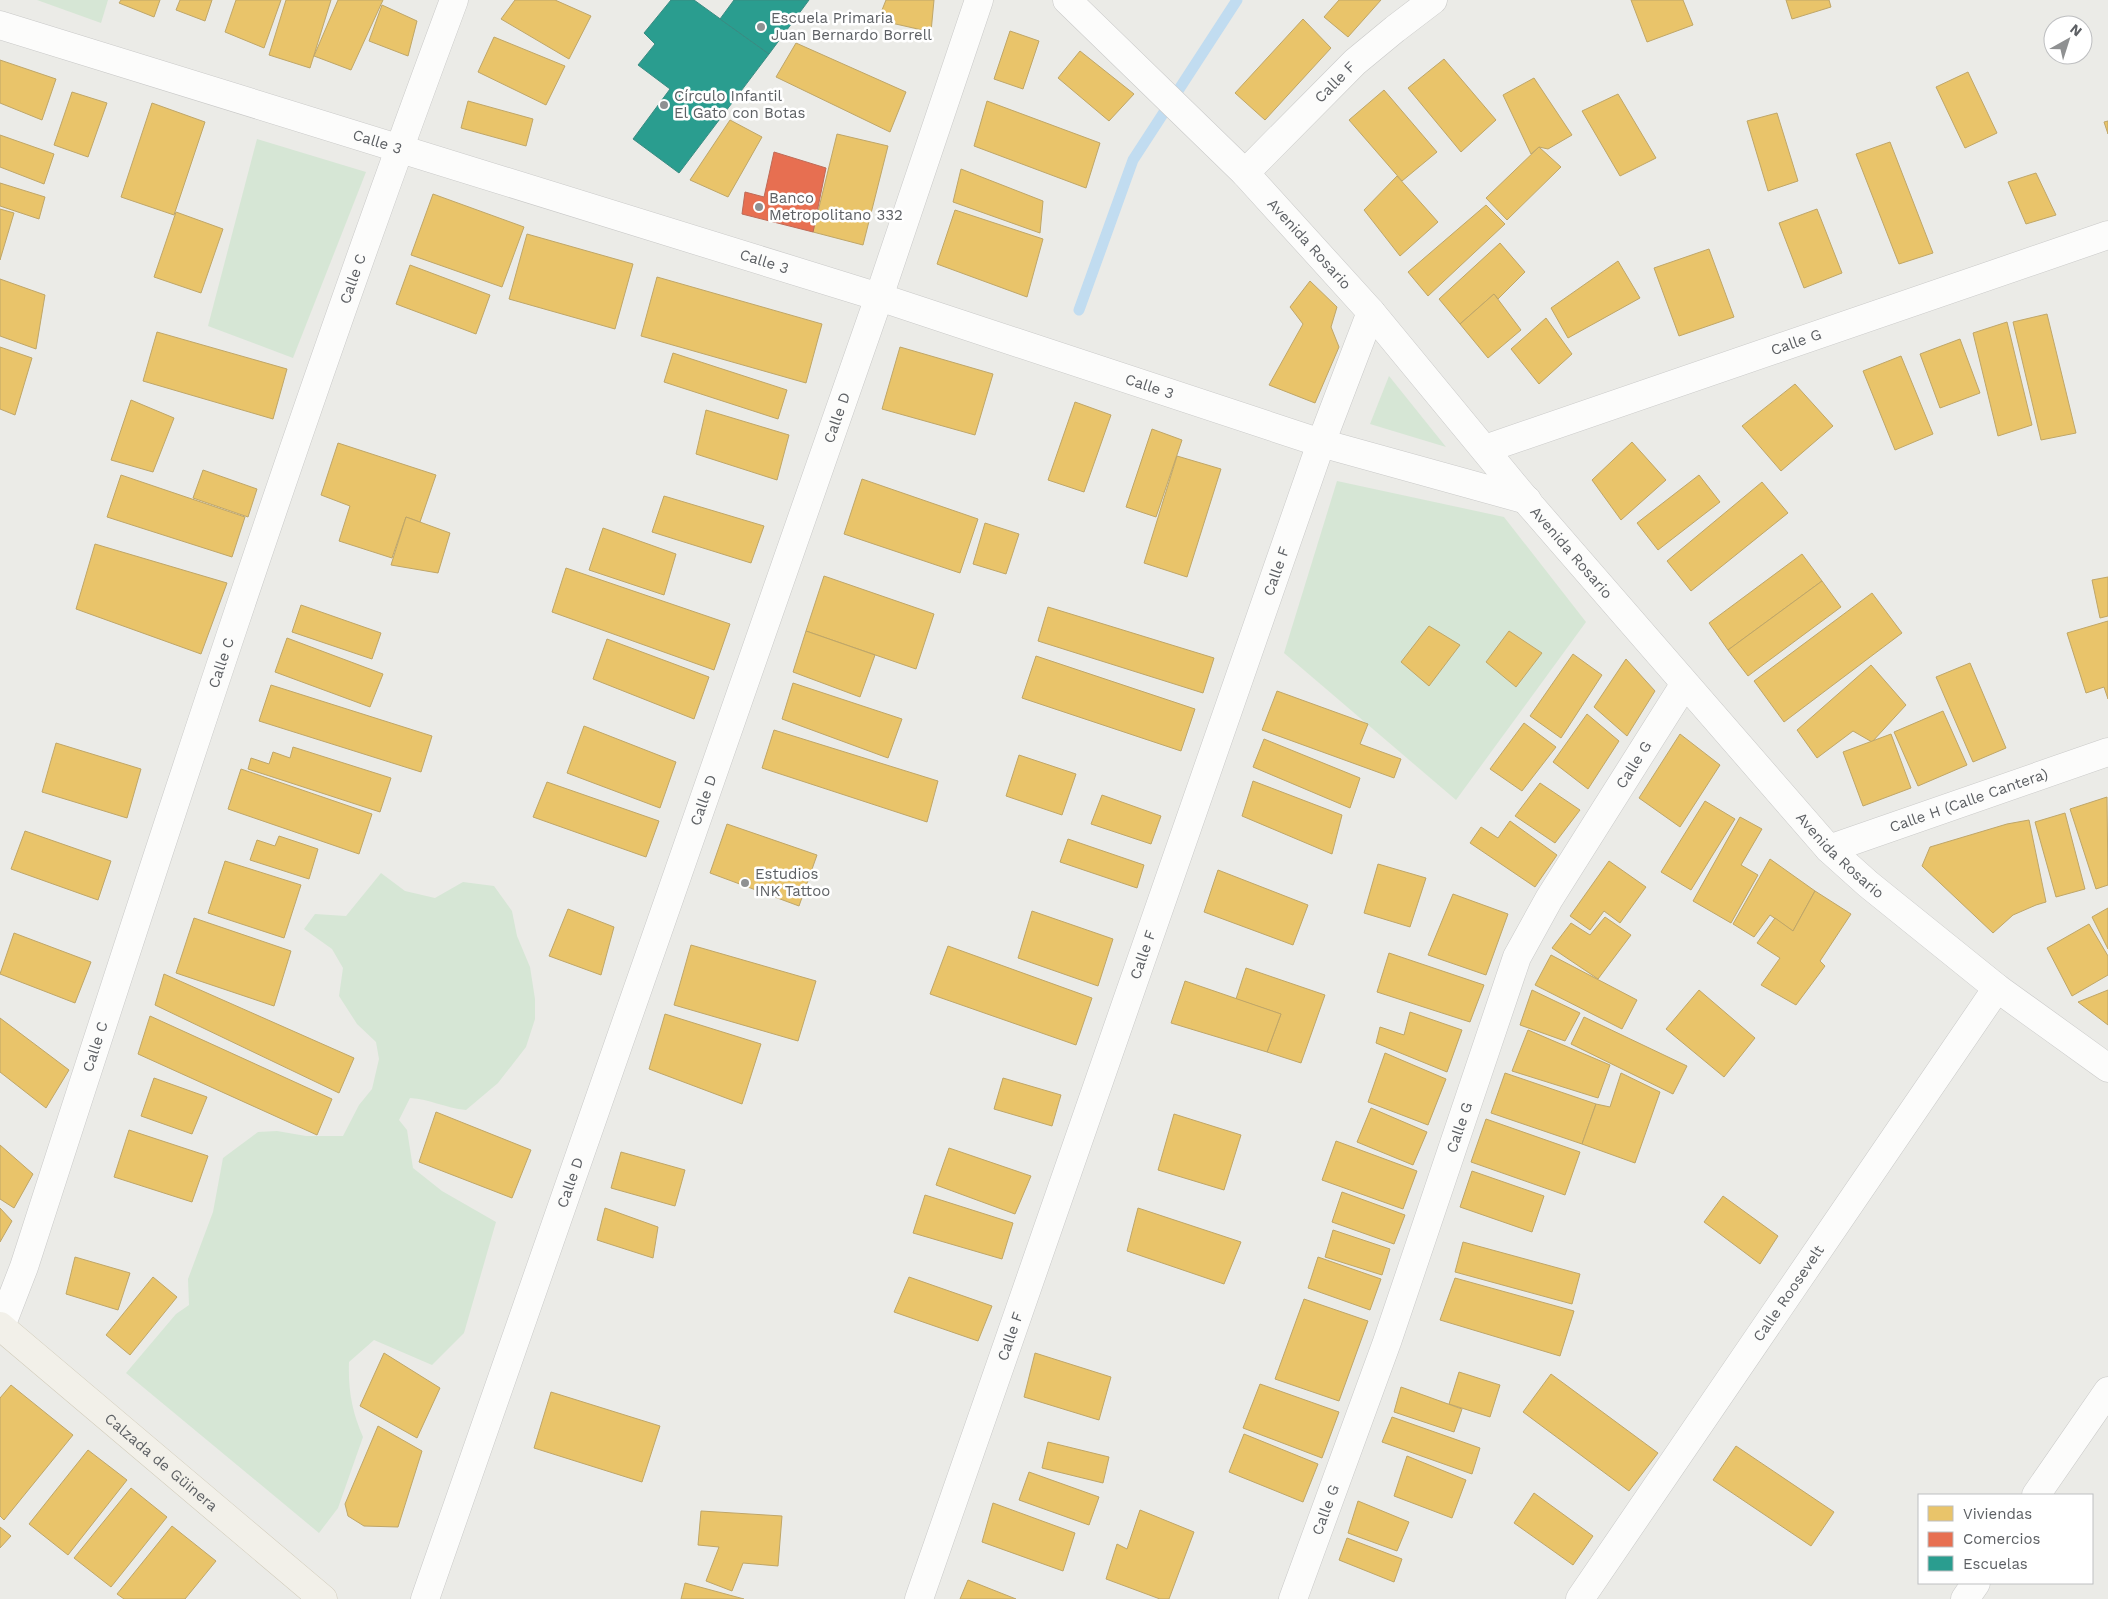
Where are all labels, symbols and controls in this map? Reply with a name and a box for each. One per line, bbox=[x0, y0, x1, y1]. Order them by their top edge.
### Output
place label: Escuela Primaria Juan Bernardo Borrell bbox=[771, 9, 932, 44]
north arrow bbox=[2043, 15, 2093, 65]
text: N bbox=[2067, 20, 2085, 39]
marker: Escuela Primaria Juan Bernardo Borrell bbox=[755, 21, 767, 33]
street label: Calle F bbox=[1311, 58, 1359, 107]
place label: Círculo Infantil El Gato con Botas bbox=[674, 87, 805, 122]
marker: Círculo Infantil El Gato con Botas bbox=[658, 99, 670, 111]
street label: Calle 3 bbox=[351, 126, 404, 158]
place label: Banco Metropolitano 332 bbox=[769, 189, 903, 224]
street label: Avenida Rosario bbox=[1264, 195, 1355, 293]
marker: Banco Metropolitano 332 bbox=[753, 201, 765, 213]
street label: Calle 3 bbox=[737, 245, 791, 278]
street label: Calle C bbox=[336, 251, 370, 306]
street label: Calle G bbox=[1768, 325, 1824, 359]
street label: Calle 3 bbox=[1123, 370, 1176, 403]
street label: Calle D bbox=[820, 390, 854, 446]
street label: Avenida Rosario bbox=[1527, 503, 1616, 602]
street label: Calle F bbox=[1259, 544, 1293, 598]
street label: Calle C bbox=[205, 635, 238, 690]
street label: Calle G bbox=[1612, 738, 1655, 792]
street label: Calle H (Calle Cantera) bbox=[1887, 765, 2050, 836]
street label: Calle D bbox=[686, 772, 721, 828]
street label: Avenida Rosario bbox=[1792, 809, 1888, 902]
place label: Estudios INK Tattoo bbox=[755, 865, 830, 900]
marker: Estudios INK Tattoo bbox=[739, 877, 751, 889]
street label: Calle F bbox=[1126, 928, 1160, 982]
street label: Calle C bbox=[79, 1019, 112, 1074]
street label: Calle G bbox=[1442, 1100, 1476, 1155]
street label: Calle D bbox=[553, 1155, 587, 1210]
street label: Calle Roosevelt bbox=[1749, 1241, 1828, 1345]
street label: Calle F bbox=[993, 1309, 1027, 1363]
street label: Calzada de Güinera bbox=[101, 1409, 222, 1515]
street label: Calle G bbox=[1308, 1482, 1343, 1538]
legend bbox=[1918, 1494, 2093, 1584]
text: Viviendas bbox=[1963, 1505, 2032, 1523]
text: Comercios bbox=[1963, 1530, 2041, 1548]
text: Escuelas bbox=[1963, 1555, 2028, 1573]

